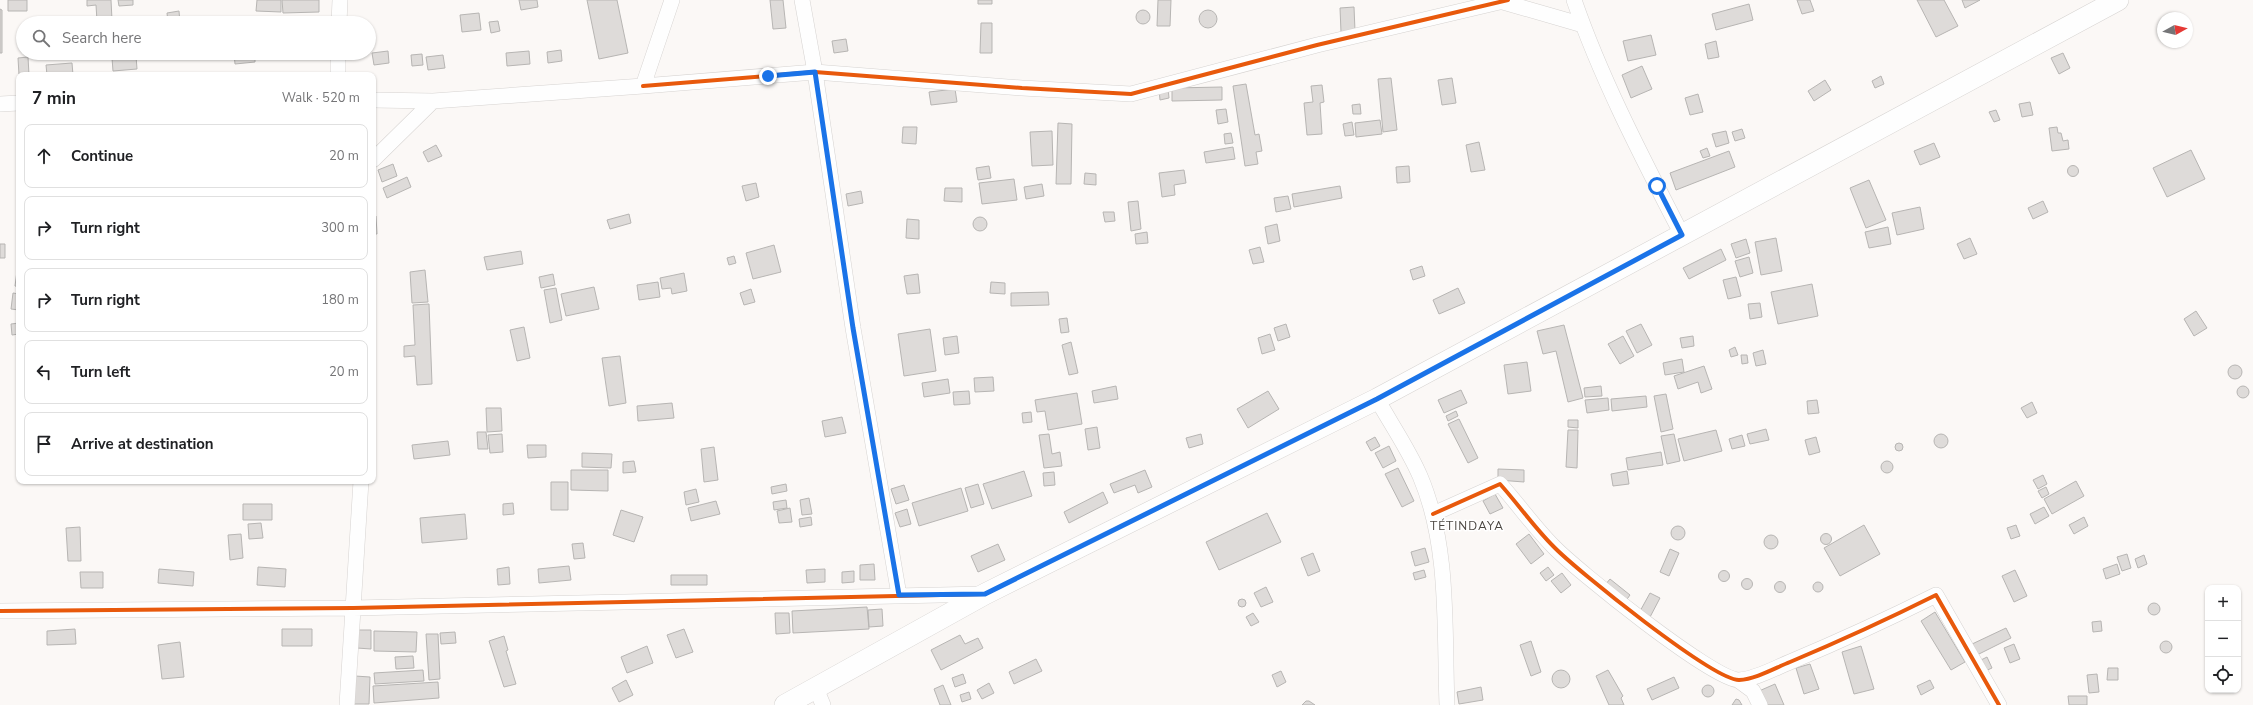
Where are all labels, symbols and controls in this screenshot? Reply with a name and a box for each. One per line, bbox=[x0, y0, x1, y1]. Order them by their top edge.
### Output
north arrow bbox=[2157, 12, 2193, 48]
search box bbox=[16, 16, 376, 60]
icon: search bbox=[30, 27, 52, 49]
text: Search here bbox=[62, 28, 142, 48]
route end bbox=[759, 67, 777, 85]
text: 7 min bbox=[32, 87, 76, 110]
text: Walk · 520 m bbox=[282, 89, 360, 107]
icon: ahead bbox=[33, 145, 55, 167]
text: Continue bbox=[71, 146, 133, 166]
text: 20 m bbox=[329, 147, 359, 165]
route start bbox=[1648, 177, 1666, 195]
icon: right bbox=[33, 217, 55, 239]
text: Turn right bbox=[71, 218, 140, 238]
text: 300 m bbox=[321, 219, 359, 237]
icon: right bbox=[33, 289, 55, 311]
text: Turn right bbox=[71, 290, 140, 310]
text: 180 m bbox=[321, 291, 359, 309]
icon: left bbox=[33, 361, 55, 383]
text: Turn left bbox=[71, 362, 130, 382]
text: 20 m bbox=[329, 363, 359, 381]
icon: arrive bbox=[33, 433, 55, 455]
text: Arrive at destination bbox=[71, 434, 214, 454]
district label: TÉTINDAYA bbox=[1430, 518, 1504, 534]
map controls bbox=[2205, 585, 2241, 693]
button: + bbox=[2205, 585, 2241, 621]
button: − bbox=[2205, 621, 2241, 657]
button: locate bbox=[2205, 657, 2241, 693]

